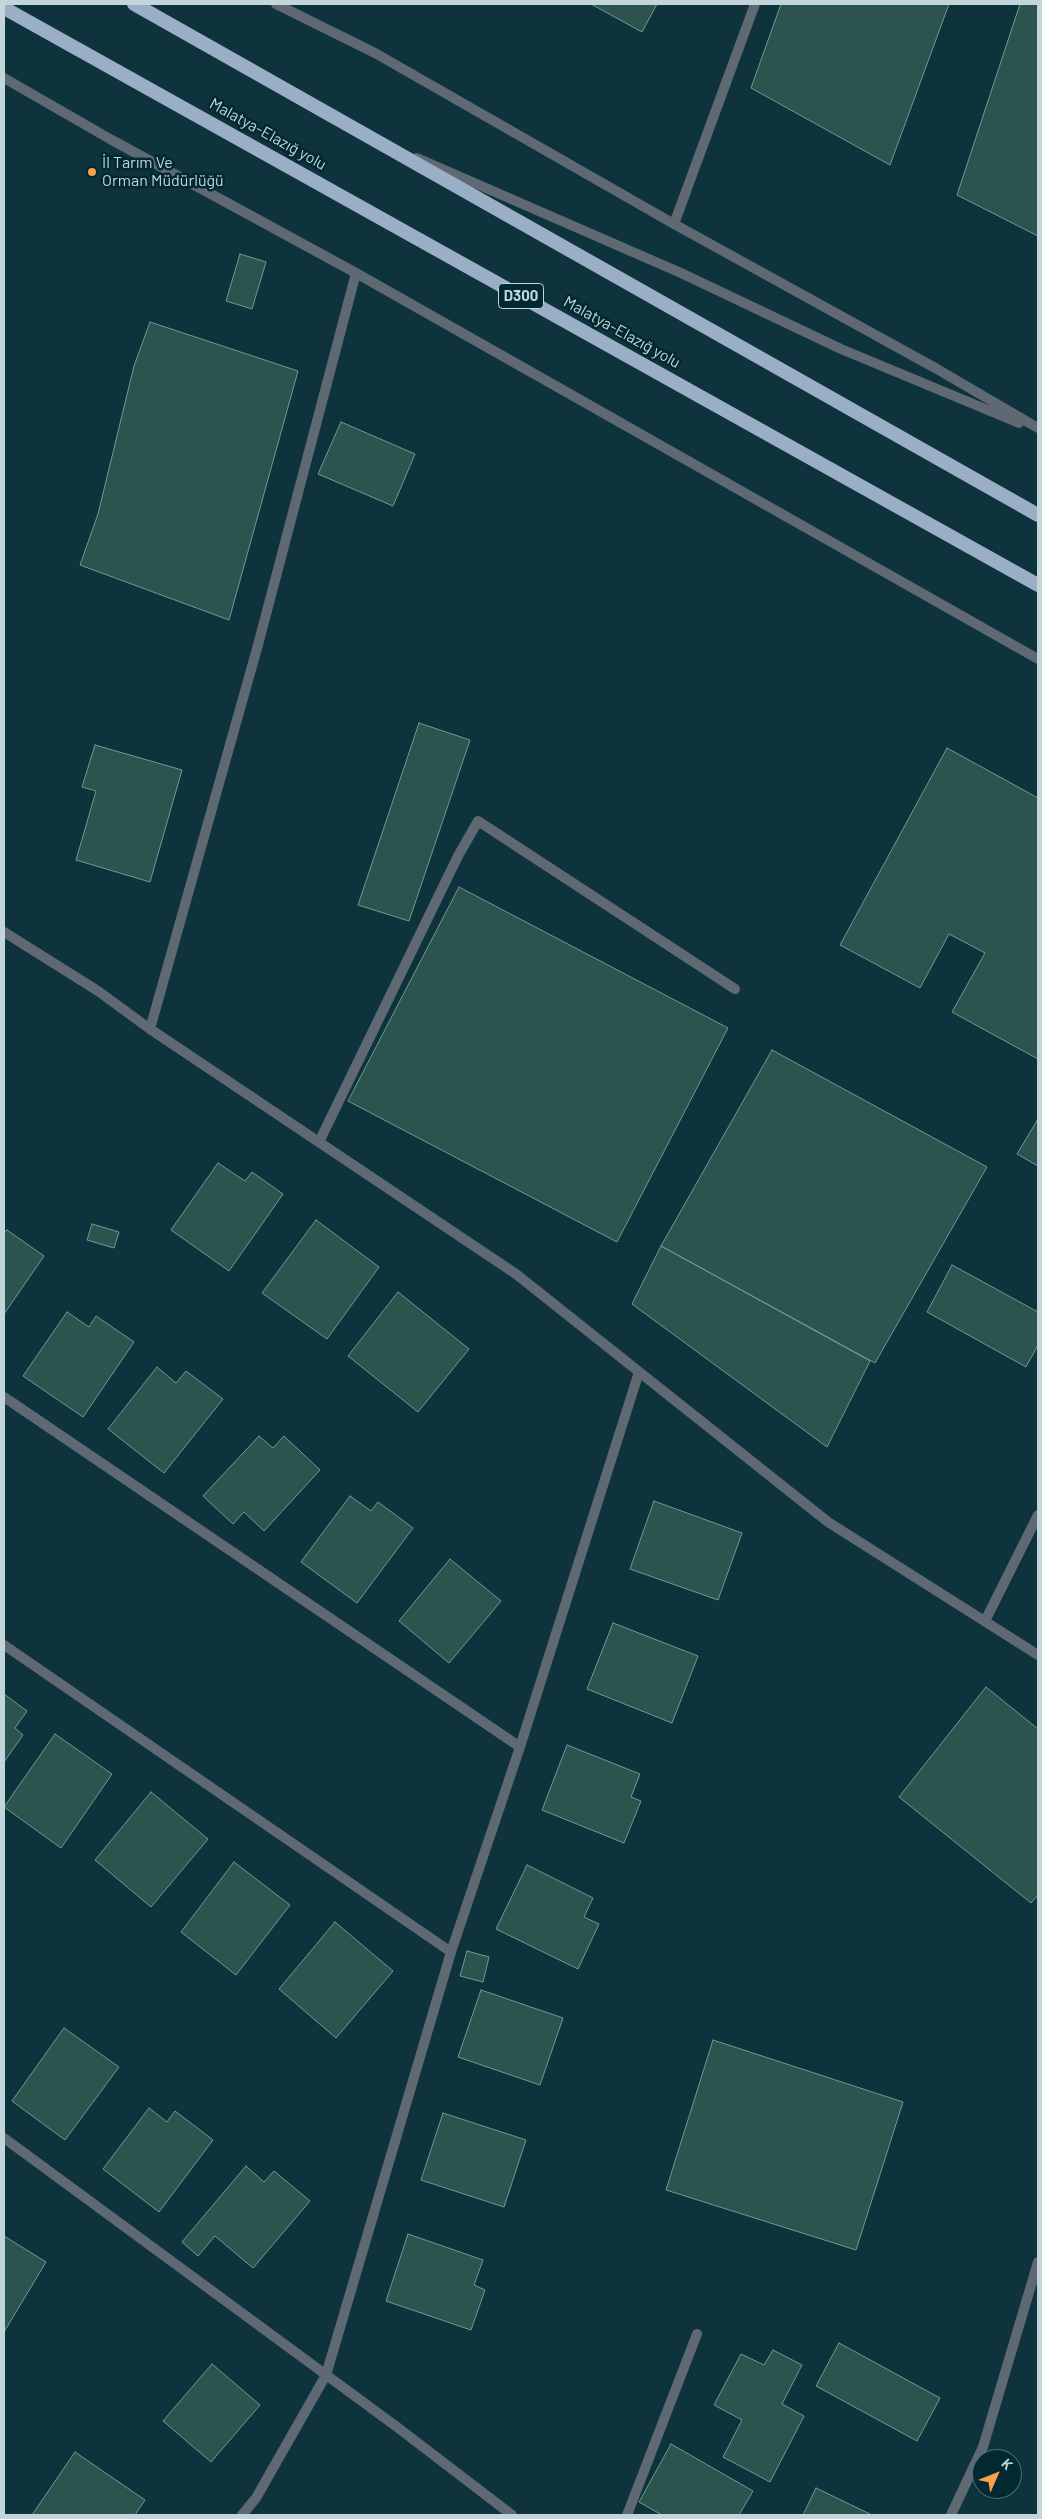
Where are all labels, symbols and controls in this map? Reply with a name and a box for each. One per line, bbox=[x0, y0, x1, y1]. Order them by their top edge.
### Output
street label: Malatya-Elazığ yolu bbox=[206, 94, 330, 174]
place label: İl Tarım Ve Orman Müdürlüğü bbox=[102, 153, 224, 191]
marker: İl Tarım Ve Orman Müdürlüğü bbox=[86, 166, 98, 178]
road number: D300 bbox=[498, 284, 544, 308]
street label: Malatya-Elazığ yolu bbox=[560, 292, 684, 372]
north arrow bbox=[972, 2449, 1022, 2499]
text: K bbox=[998, 2455, 1017, 2473]

